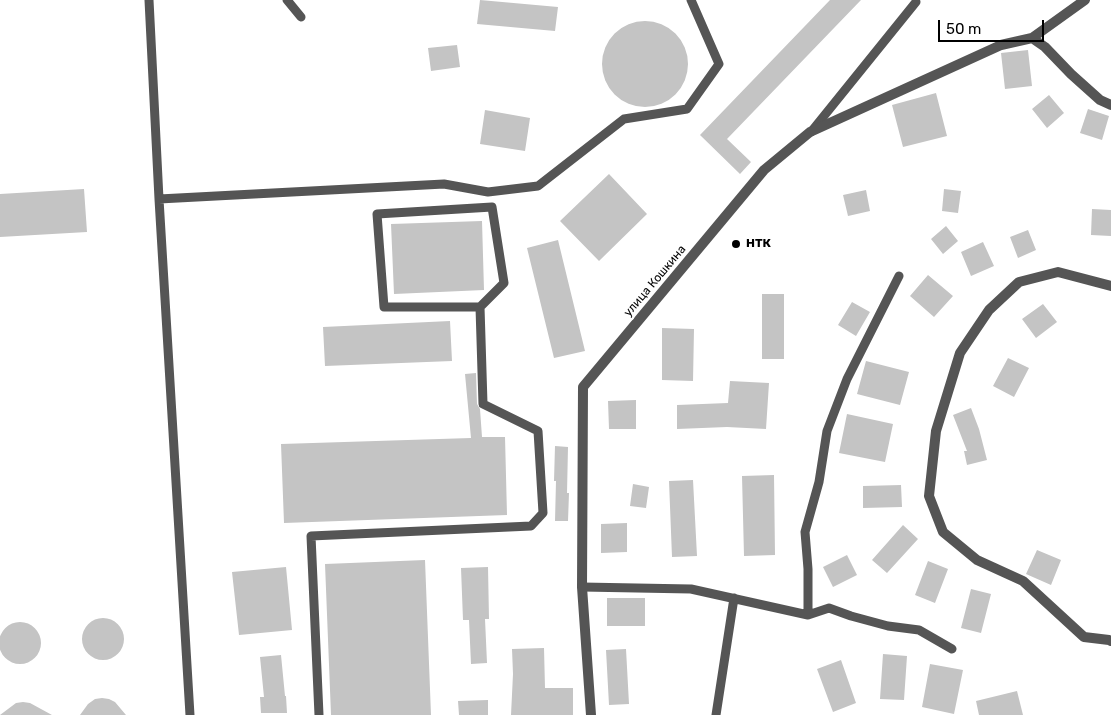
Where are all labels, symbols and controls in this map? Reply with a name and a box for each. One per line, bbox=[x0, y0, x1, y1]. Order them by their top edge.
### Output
scale bar bbox=[941, 10, 1047, 42]
text: 50 m bbox=[946, 20, 981, 38]
place label: НТК bbox=[746, 237, 771, 251]
marker: НТК bbox=[730, 238, 742, 250]
street label: улица Кошкина bbox=[621, 242, 689, 320]

